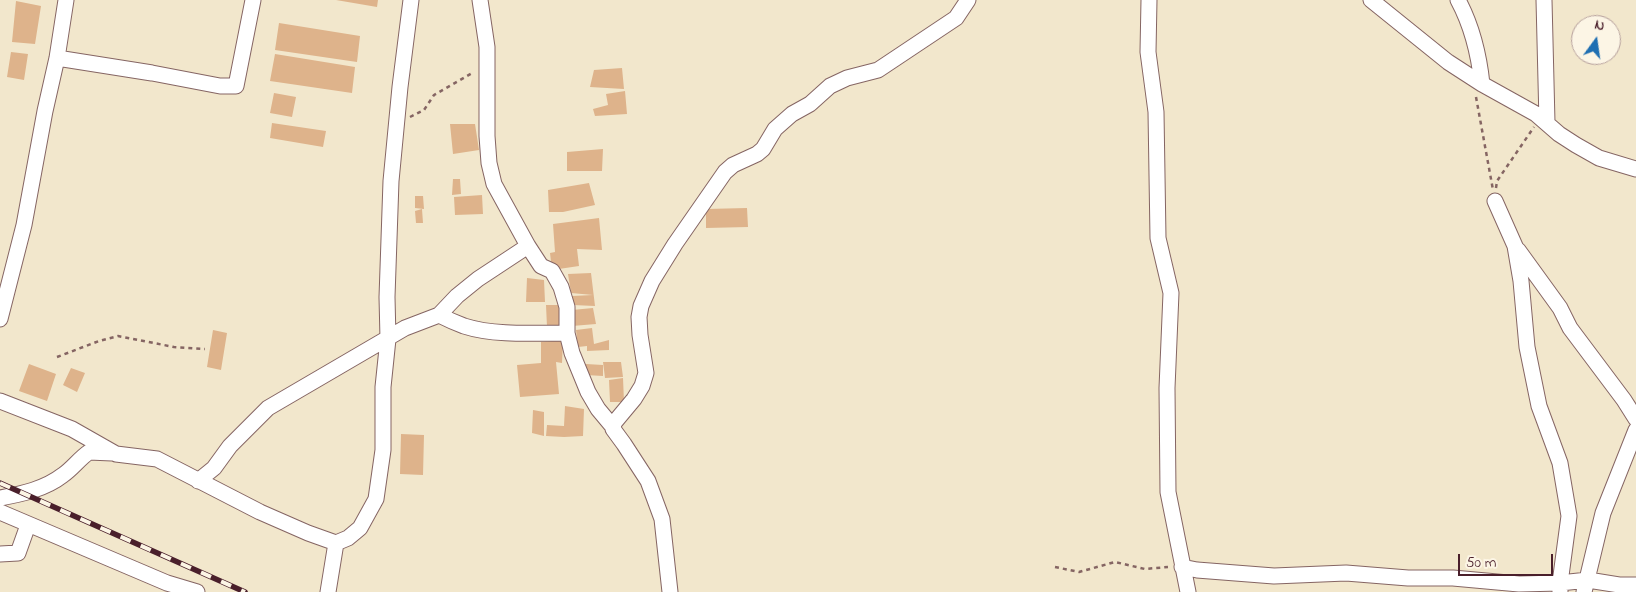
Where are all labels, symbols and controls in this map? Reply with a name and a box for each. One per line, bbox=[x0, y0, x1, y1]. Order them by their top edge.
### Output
north arrow bbox=[1571, 15, 1621, 65]
text: N bbox=[1592, 15, 1607, 37]
scale bar bbox=[1461, 544, 1556, 576]
text: 50 m bbox=[1466, 552, 1496, 574]

